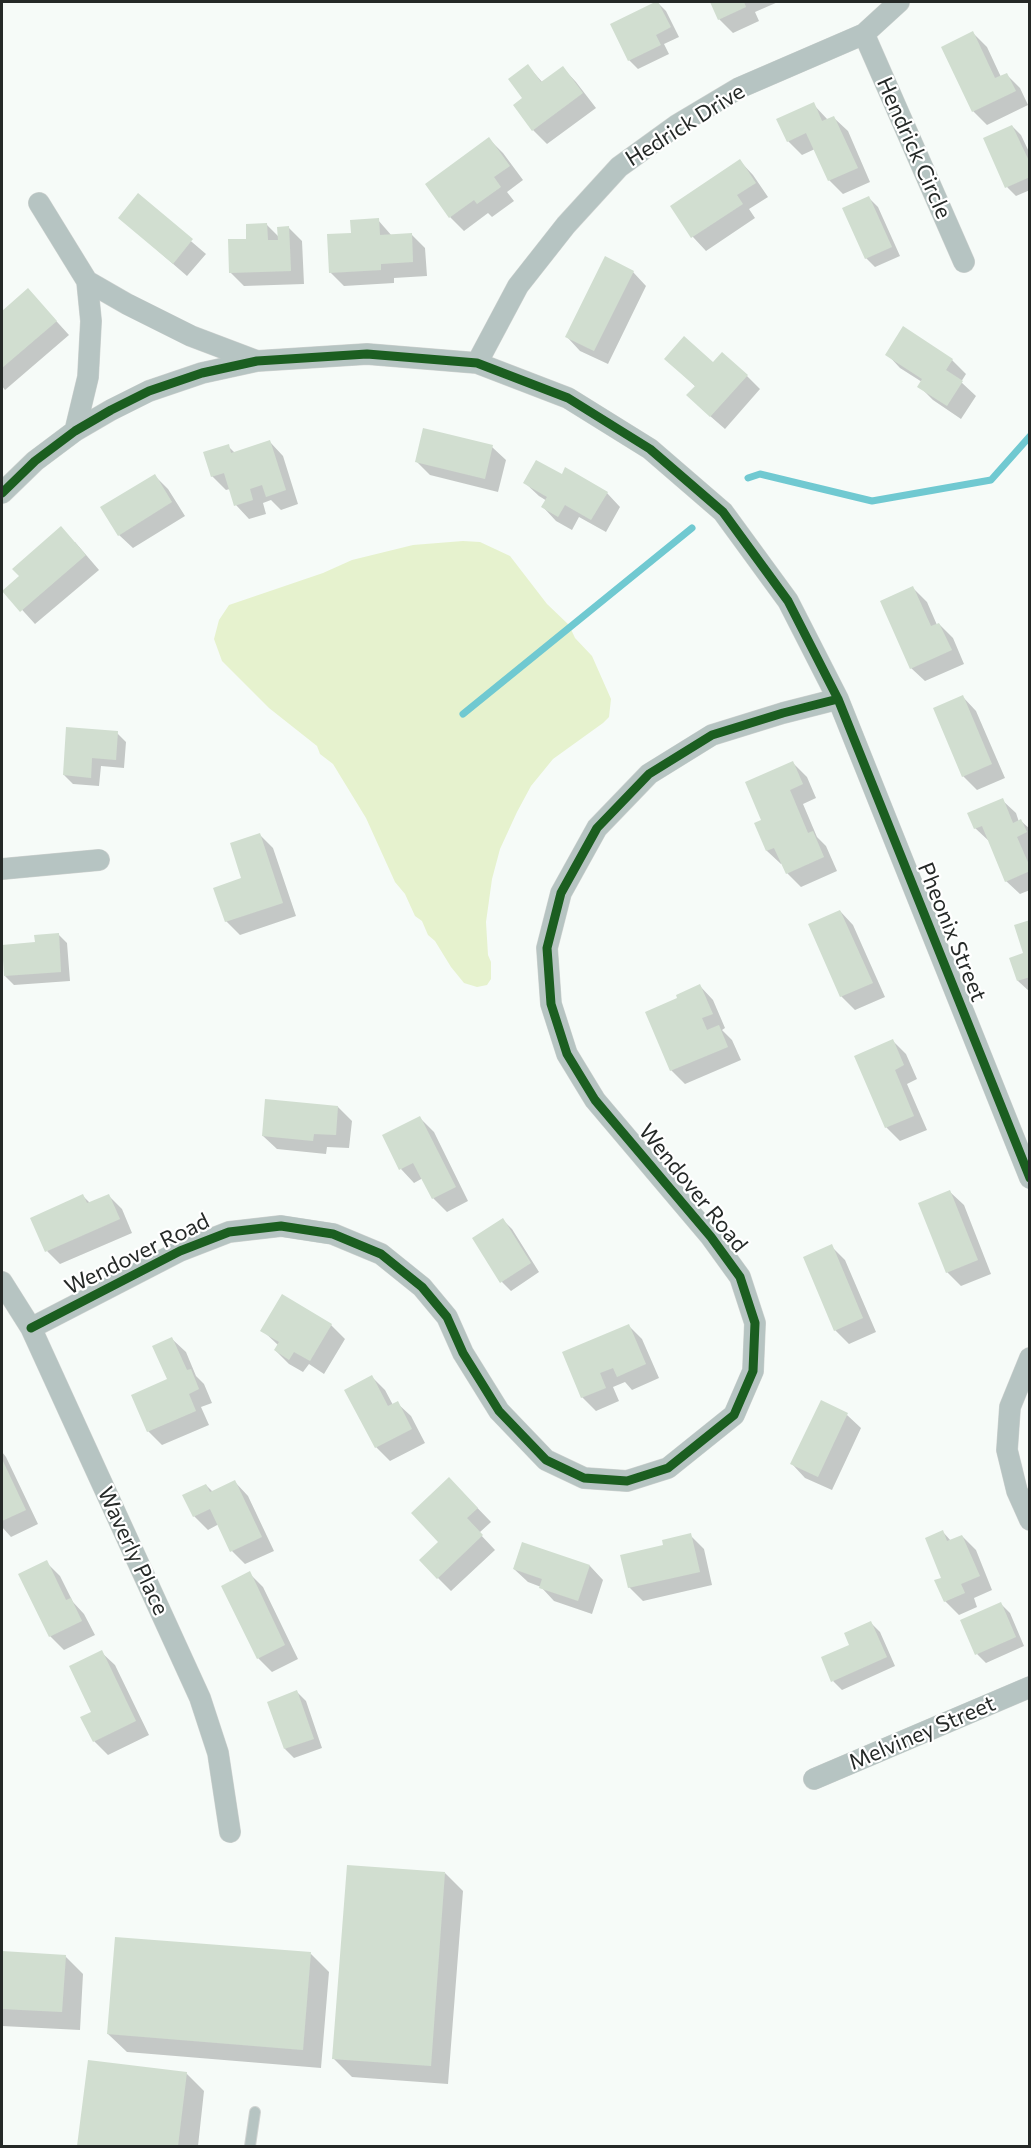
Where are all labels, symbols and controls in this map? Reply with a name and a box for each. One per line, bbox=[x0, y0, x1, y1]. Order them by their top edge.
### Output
street label: Hendrick Circle bbox=[871, 73, 957, 223]
street label: Hedrick Drive bbox=[621, 78, 749, 172]
street label: Pheonix Street bbox=[912, 859, 992, 1005]
street label: Wendover Road bbox=[633, 1119, 753, 1257]
street label: Wendover Road bbox=[60, 1208, 214, 1300]
street label: Waverly Place bbox=[92, 1483, 174, 1619]
street label: Melviney Street bbox=[845, 1690, 999, 1776]

